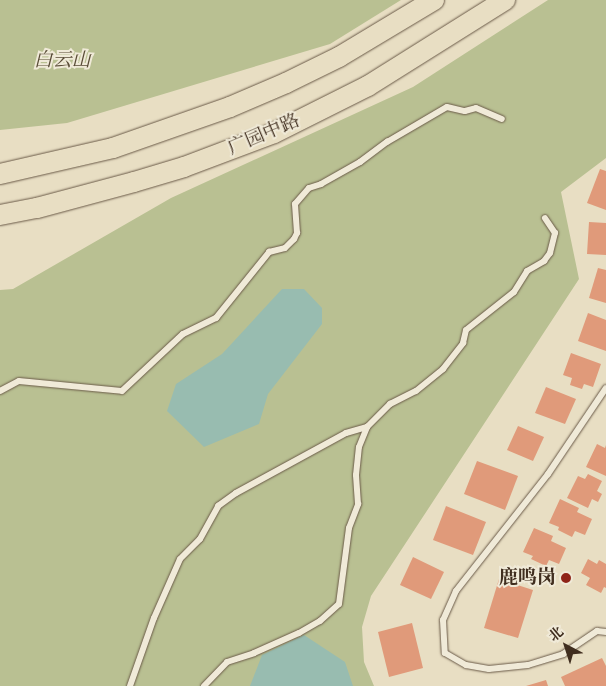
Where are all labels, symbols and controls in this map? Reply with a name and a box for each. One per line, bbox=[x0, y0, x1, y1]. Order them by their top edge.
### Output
park label: 白云山 bbox=[34, 50, 90, 72]
street label: 广园中路 bbox=[225, 110, 303, 160]
place label: 鹿鸣岗 bbox=[499, 567, 556, 589]
marker: 鹿鸣岗 bbox=[560, 572, 572, 584]
north arrow bbox=[541, 621, 591, 671]
text: 北 bbox=[545, 622, 568, 646]

